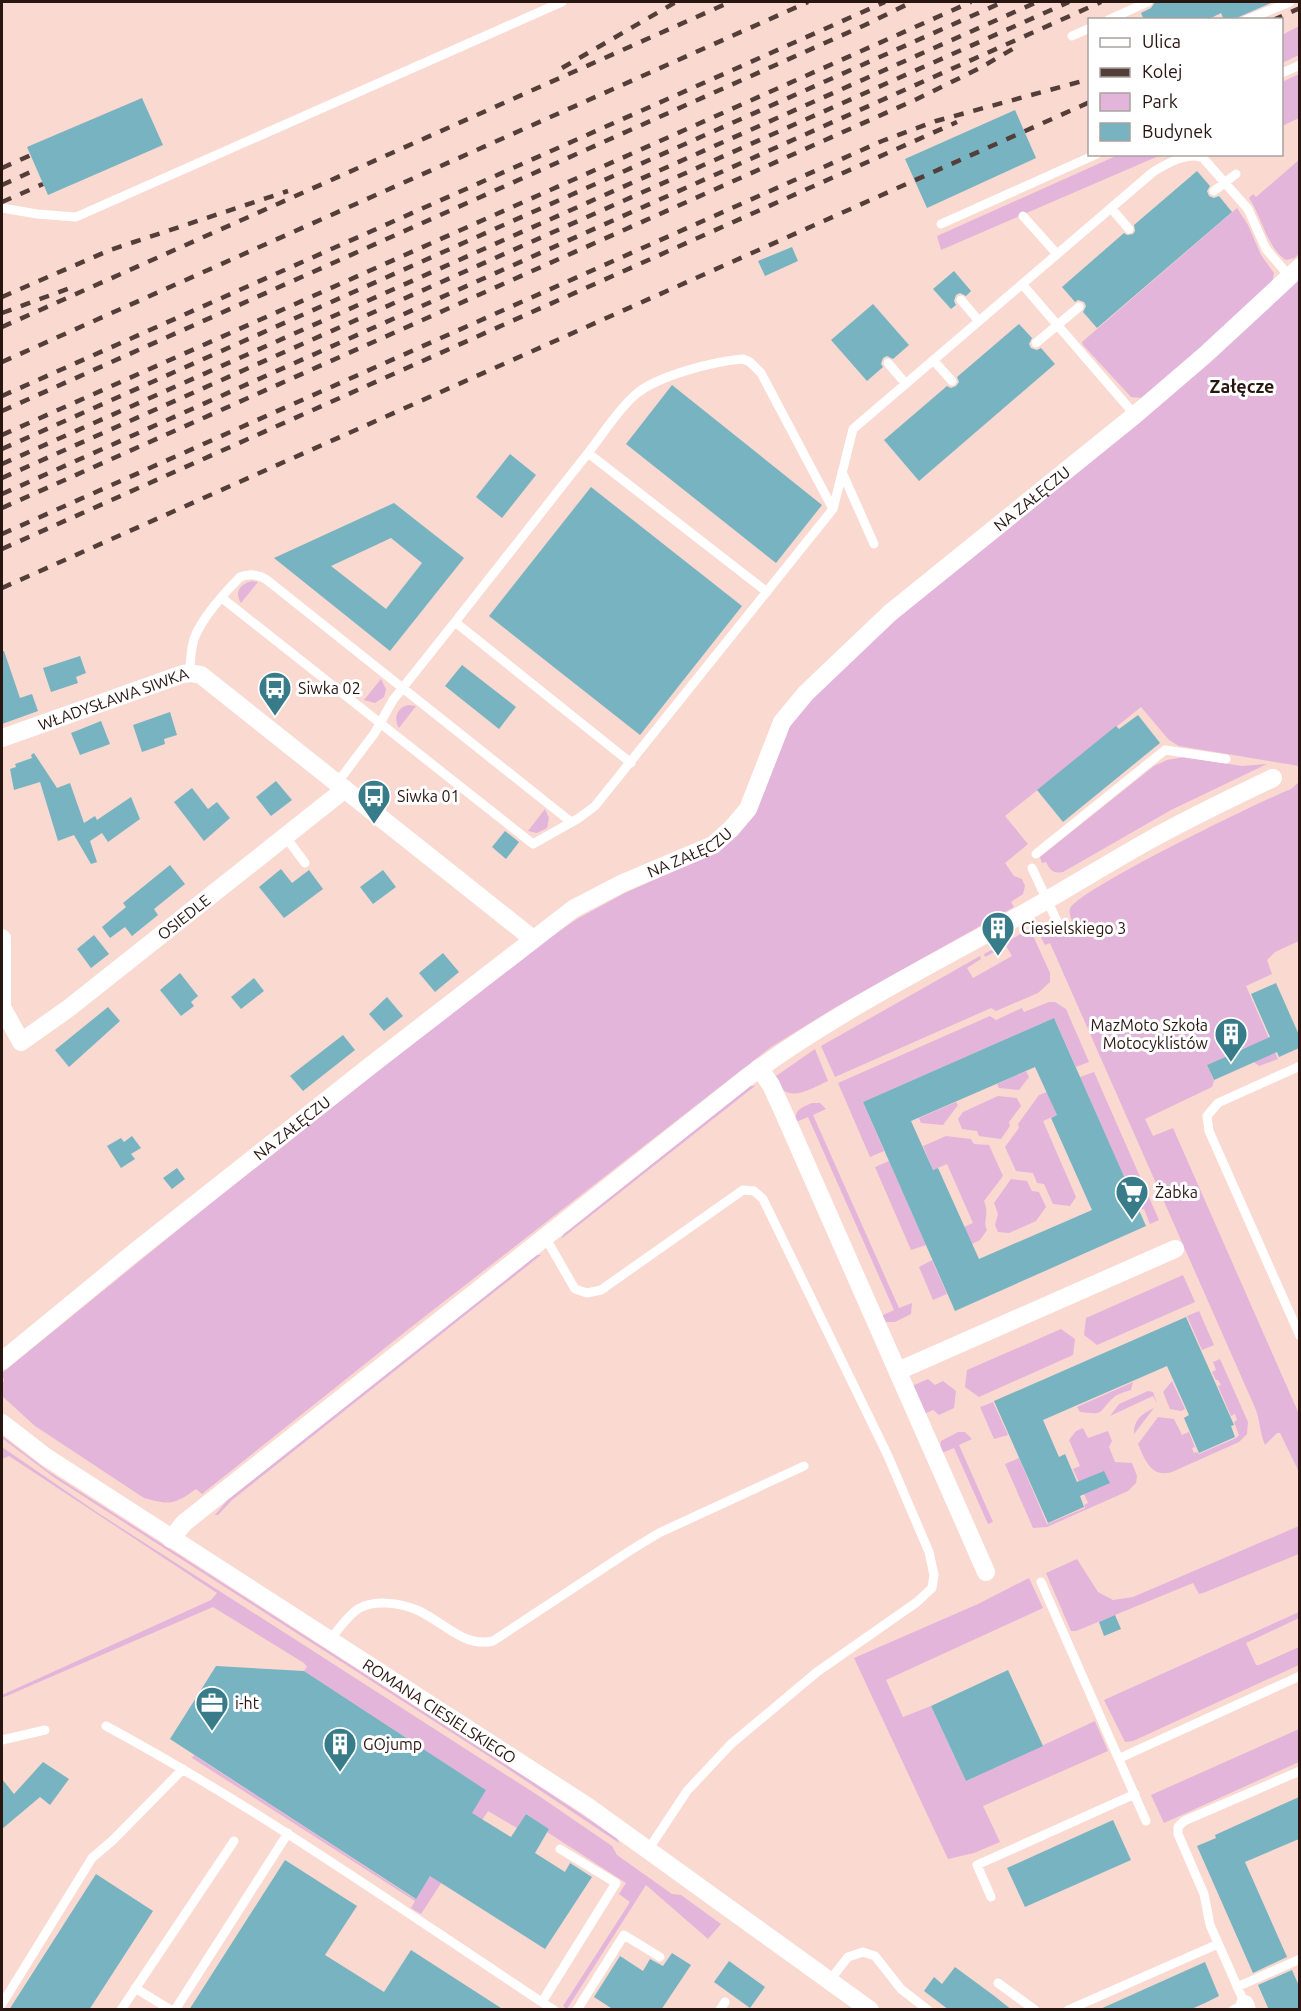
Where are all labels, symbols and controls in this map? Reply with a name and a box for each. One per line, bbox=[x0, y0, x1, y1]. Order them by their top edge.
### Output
legend bbox=[1088, 18, 1283, 156]
text: Ulica bbox=[1142, 31, 1181, 51]
text: Kolej bbox=[1142, 61, 1182, 81]
text: Park bbox=[1142, 91, 1178, 111]
text: Budynek bbox=[1142, 121, 1212, 141]
district label: Załęcze bbox=[1210, 376, 1274, 397]
street label: NA ZAŁĘCZU bbox=[990, 462, 1073, 534]
street label: WŁADYSŁAWA SIWKA bbox=[36, 664, 191, 734]
bus stop icon: Siwka 02 bbox=[257, 670, 293, 717]
place label: Siwka 02 bbox=[298, 679, 361, 697]
bus stop icon: Siwka 01 bbox=[356, 778, 392, 825]
place label: Siwka 01 bbox=[397, 787, 460, 805]
street label: NA ZAŁĘCZU bbox=[645, 824, 735, 881]
street label: OSIEDLE bbox=[154, 891, 214, 943]
building icon: Ciesielskiego 3 bbox=[980, 910, 1016, 957]
place label: Ciesielskiego 3 bbox=[1021, 919, 1126, 937]
place label: MazMoto Szkoła Motocyklistów bbox=[1091, 1016, 1209, 1052]
building icon: MazMoto Szkoła Motocyklistów bbox=[1213, 1016, 1249, 1063]
street label: NA ZAŁĘCZU bbox=[250, 1092, 334, 1164]
supermarket icon: Żabka bbox=[1114, 1174, 1150, 1221]
place label: Żabka bbox=[1155, 1183, 1198, 1201]
street label: ROMANA CIESIELSKIEGO bbox=[360, 1655, 520, 1767]
office icon: i-ht bbox=[194, 1685, 230, 1732]
place label: i-ht bbox=[235, 1694, 260, 1712]
building icon: GOjump bbox=[322, 1726, 358, 1773]
place label: GOjump bbox=[363, 1735, 422, 1753]

